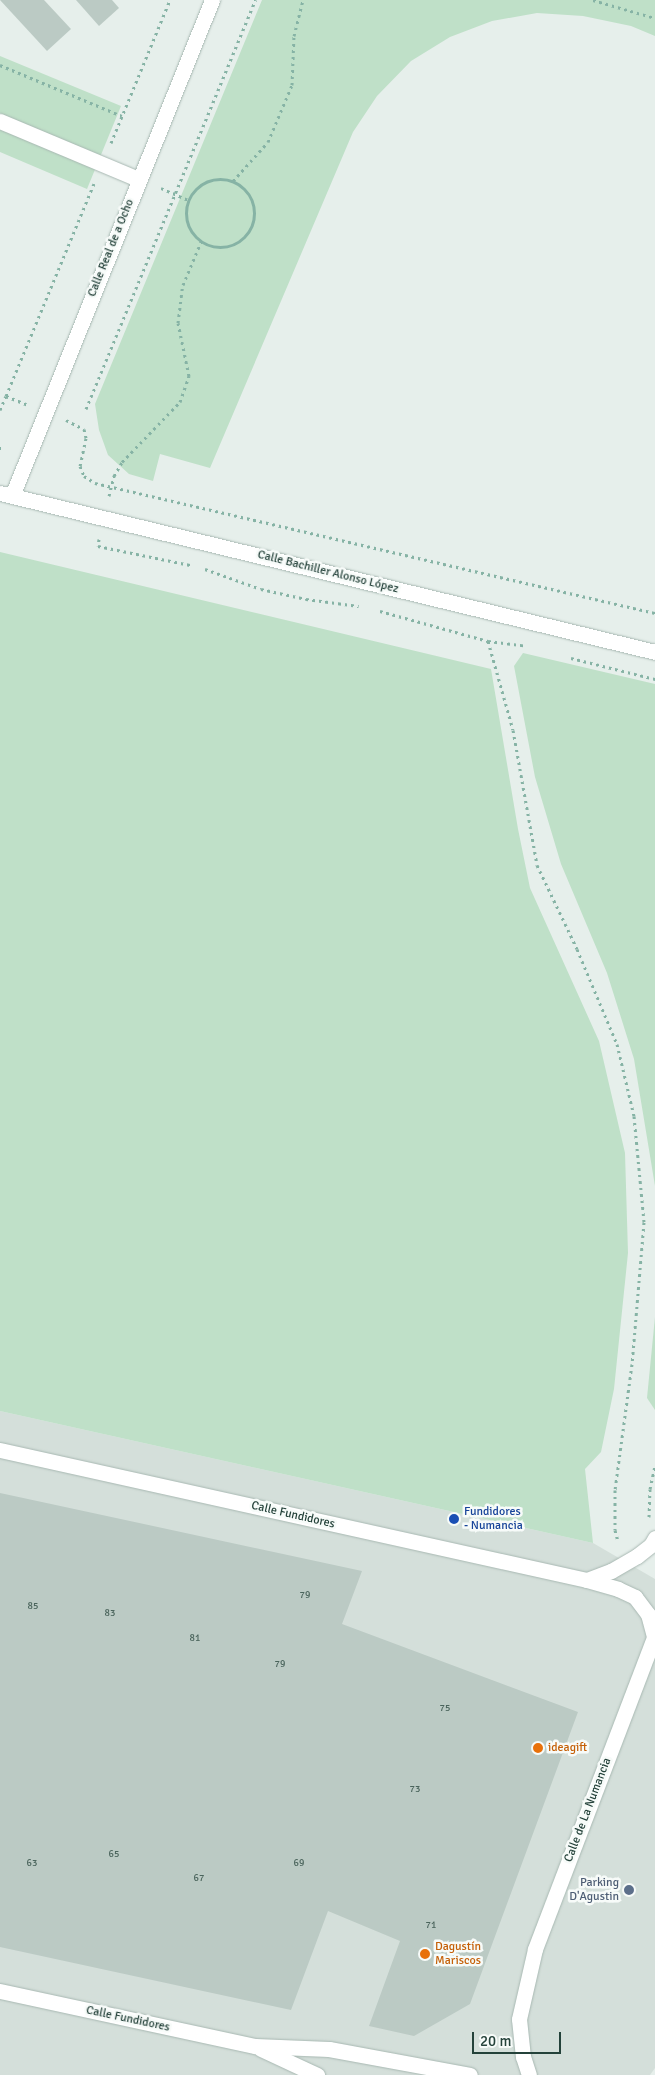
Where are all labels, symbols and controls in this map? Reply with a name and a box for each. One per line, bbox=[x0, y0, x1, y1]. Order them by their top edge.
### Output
street label: Calle Real de a Ocho bbox=[85, 197, 137, 299]
street label: Calle Bachiller Alonso López bbox=[256, 548, 400, 596]
street label: Calle Fundidores bbox=[250, 1498, 336, 1532]
place label: Fundidores - Numancia bbox=[464, 1505, 523, 1533]
marker: Fundidores - Numancia bbox=[448, 1513, 460, 1525]
house number: 79 bbox=[300, 1590, 310, 1602]
house number: 85 bbox=[28, 1601, 38, 1613]
house number: 83 bbox=[105, 1608, 115, 1620]
house number: 81 bbox=[190, 1633, 200, 1645]
house number: 79 bbox=[275, 1659, 285, 1671]
house number: 75 bbox=[440, 1703, 450, 1715]
place label: ideagift bbox=[548, 1741, 587, 1755]
marker: ideagift bbox=[532, 1742, 544, 1754]
street label: Calle de La Numancia bbox=[561, 1756, 615, 1864]
house number: 73 bbox=[410, 1784, 420, 1796]
house number: 65 bbox=[109, 1849, 119, 1861]
house number: 63 bbox=[27, 1858, 37, 1870]
house number: 69 bbox=[294, 1858, 304, 1870]
house number: 67 bbox=[194, 1873, 204, 1885]
place label: Parking D'Agustin bbox=[569, 1876, 619, 1904]
marker: Parking D'Agustin bbox=[623, 1884, 635, 1896]
house number: 71 bbox=[426, 1920, 436, 1932]
place label: Dagustín Mariscos bbox=[435, 1940, 481, 1968]
marker: Dagustín Mariscos bbox=[419, 1948, 431, 1960]
street label: Calle Fundidores bbox=[85, 2003, 171, 2035]
scale bar bbox=[475, 2022, 564, 2054]
text: 20 m bbox=[480, 2032, 511, 2050]

